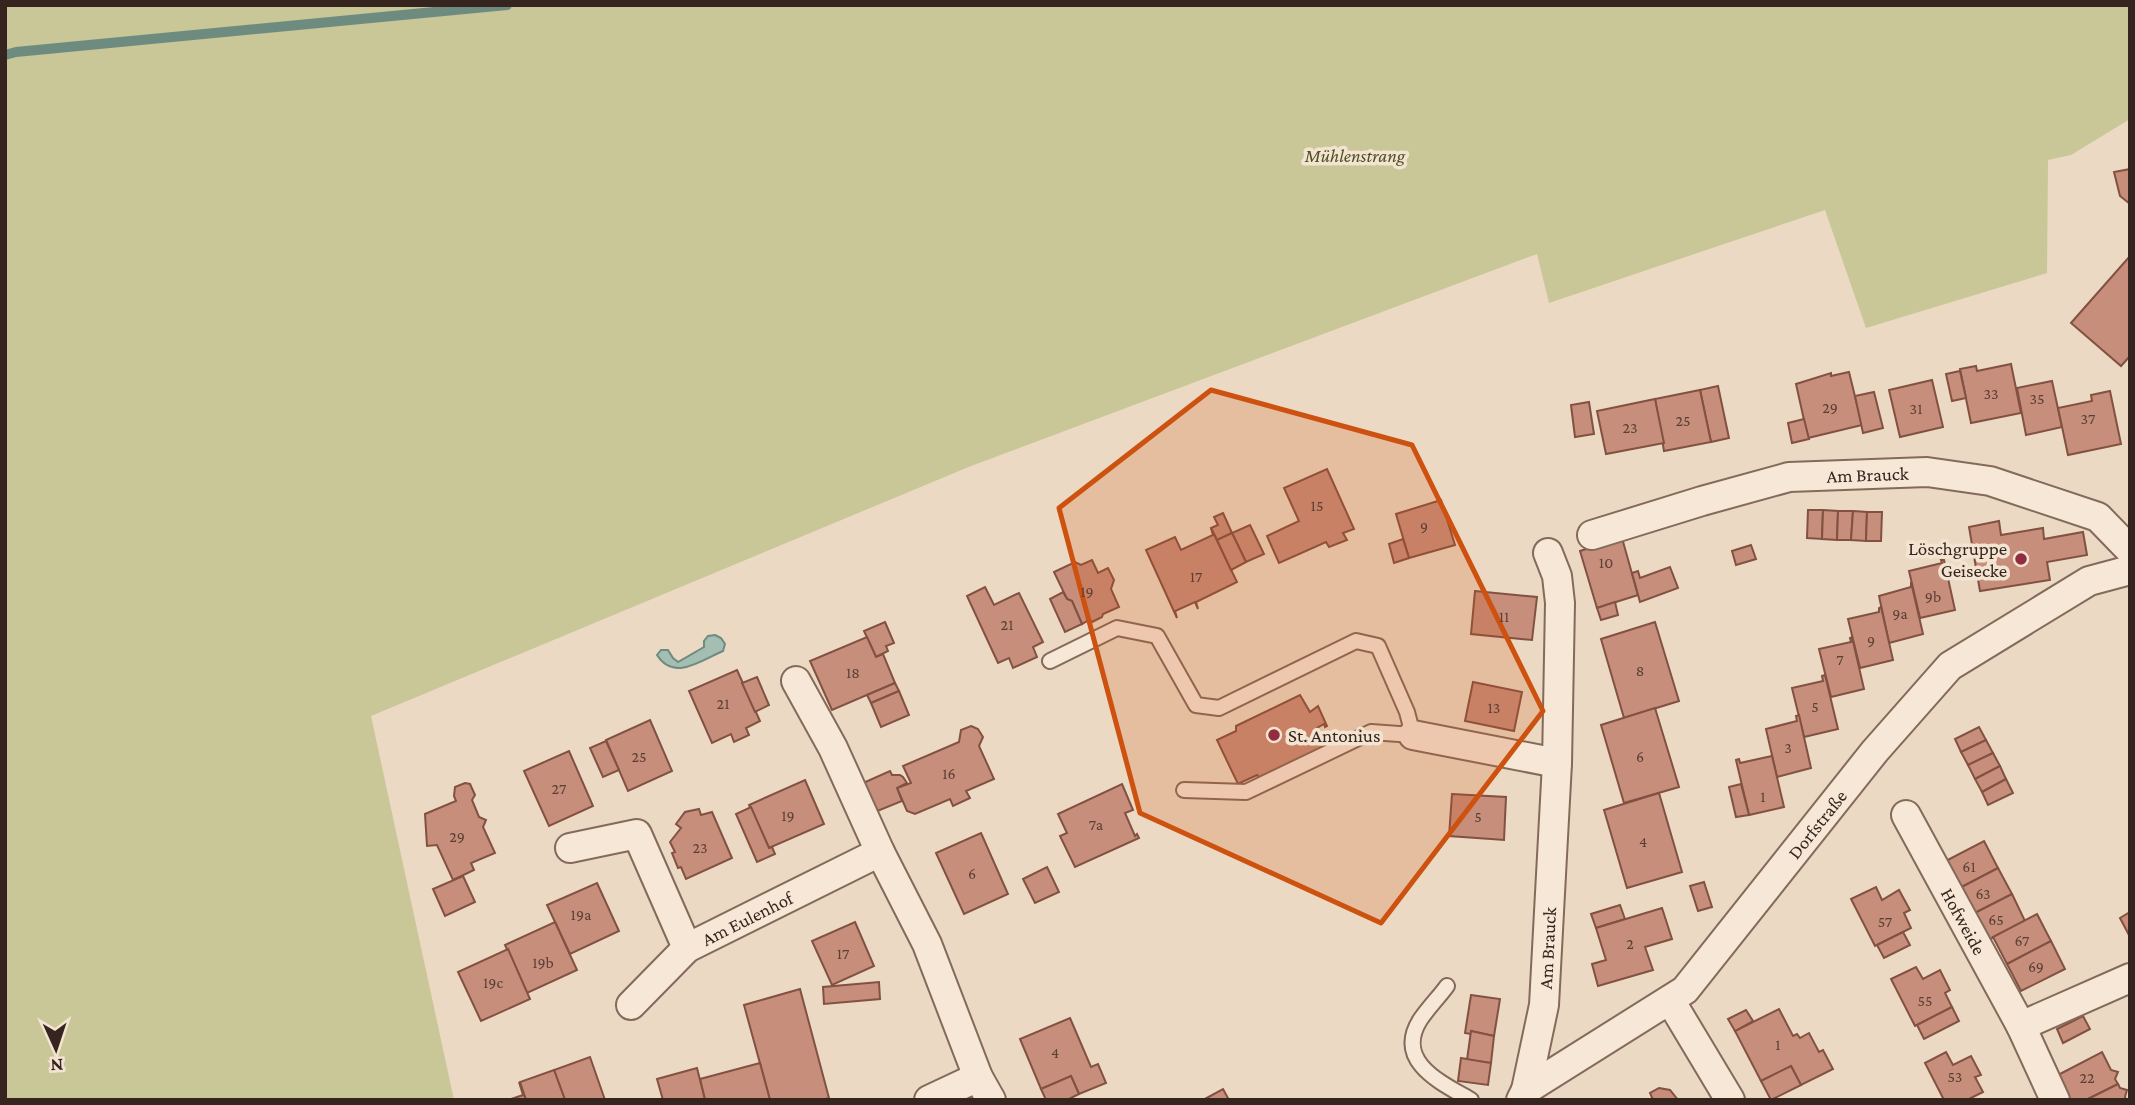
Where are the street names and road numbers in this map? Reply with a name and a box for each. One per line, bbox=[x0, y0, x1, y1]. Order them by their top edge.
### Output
street label: Am Brauck bbox=[1826, 462, 1910, 486]
street label: Dorfstraße bbox=[1783, 785, 1851, 863]
street label: Hofweide bbox=[1937, 884, 1991, 958]
street label: Am Eulenhof bbox=[698, 886, 797, 950]
street label: Am Brauck bbox=[1534, 905, 1560, 990]

